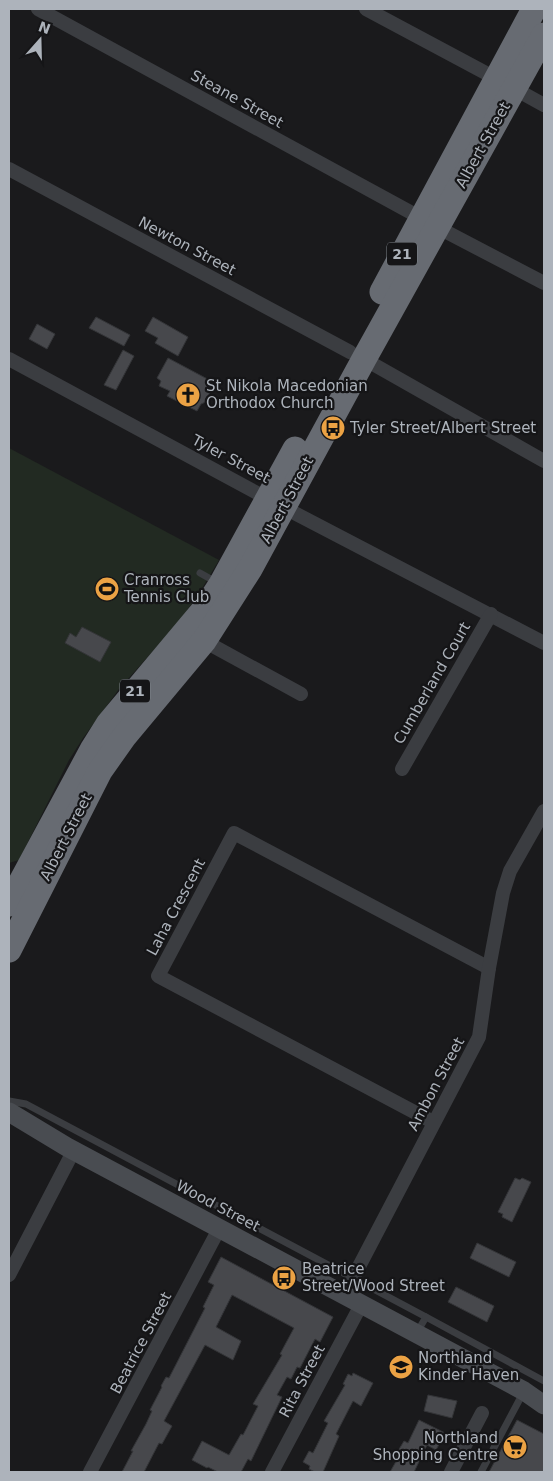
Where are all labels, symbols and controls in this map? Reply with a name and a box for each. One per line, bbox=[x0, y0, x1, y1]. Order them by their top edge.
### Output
north arrow bbox=[15, 15, 65, 65]
text: N bbox=[36, 18, 53, 37]
street label: Steane Street bbox=[188, 66, 286, 132]
street label: Albert Street bbox=[452, 99, 514, 191]
street label: Newton Street bbox=[135, 213, 239, 279]
road number: 21 bbox=[387, 242, 417, 266]
place label: St Nikola Macedonian Orthodox Church bbox=[206, 377, 368, 412]
church icon: St Nikola Macedonian Orthodox Church bbox=[175, 382, 201, 408]
bus stop icon: Tyler Street/Albert Street bbox=[320, 415, 346, 441]
place label: Tyler Street/Albert Street bbox=[349, 419, 536, 437]
street label: Tyler Street bbox=[188, 430, 273, 487]
street label: Albert Street bbox=[257, 453, 317, 546]
place label: Cranross Tennis Club bbox=[123, 571, 209, 606]
sports icon: Cranross Tennis Club bbox=[94, 576, 120, 602]
street label: Cumberland Court bbox=[390, 619, 474, 747]
road number: 21 bbox=[120, 679, 150, 702]
street label: Albert Street bbox=[36, 790, 96, 884]
street label: Laha Crescent bbox=[143, 855, 209, 959]
street label: Ambon Street bbox=[404, 1034, 468, 1134]
street label: Wood Street bbox=[173, 1176, 263, 1236]
place label: Beatrice Street/Wood Street bbox=[302, 1260, 445, 1295]
bus stop icon: Beatrice Street/Wood Street bbox=[271, 1265, 297, 1291]
street label: Beatrice Street bbox=[107, 1289, 175, 1397]
street label: Rita Street bbox=[275, 1341, 329, 1421]
place label: Northland Kinder Haven bbox=[418, 1349, 519, 1384]
school or university icon: Northland Kinder Haven bbox=[388, 1354, 414, 1380]
place label: Northland Shopping Centre bbox=[373, 1429, 498, 1464]
supermarket icon: Northland Shopping Centre bbox=[502, 1434, 528, 1460]

